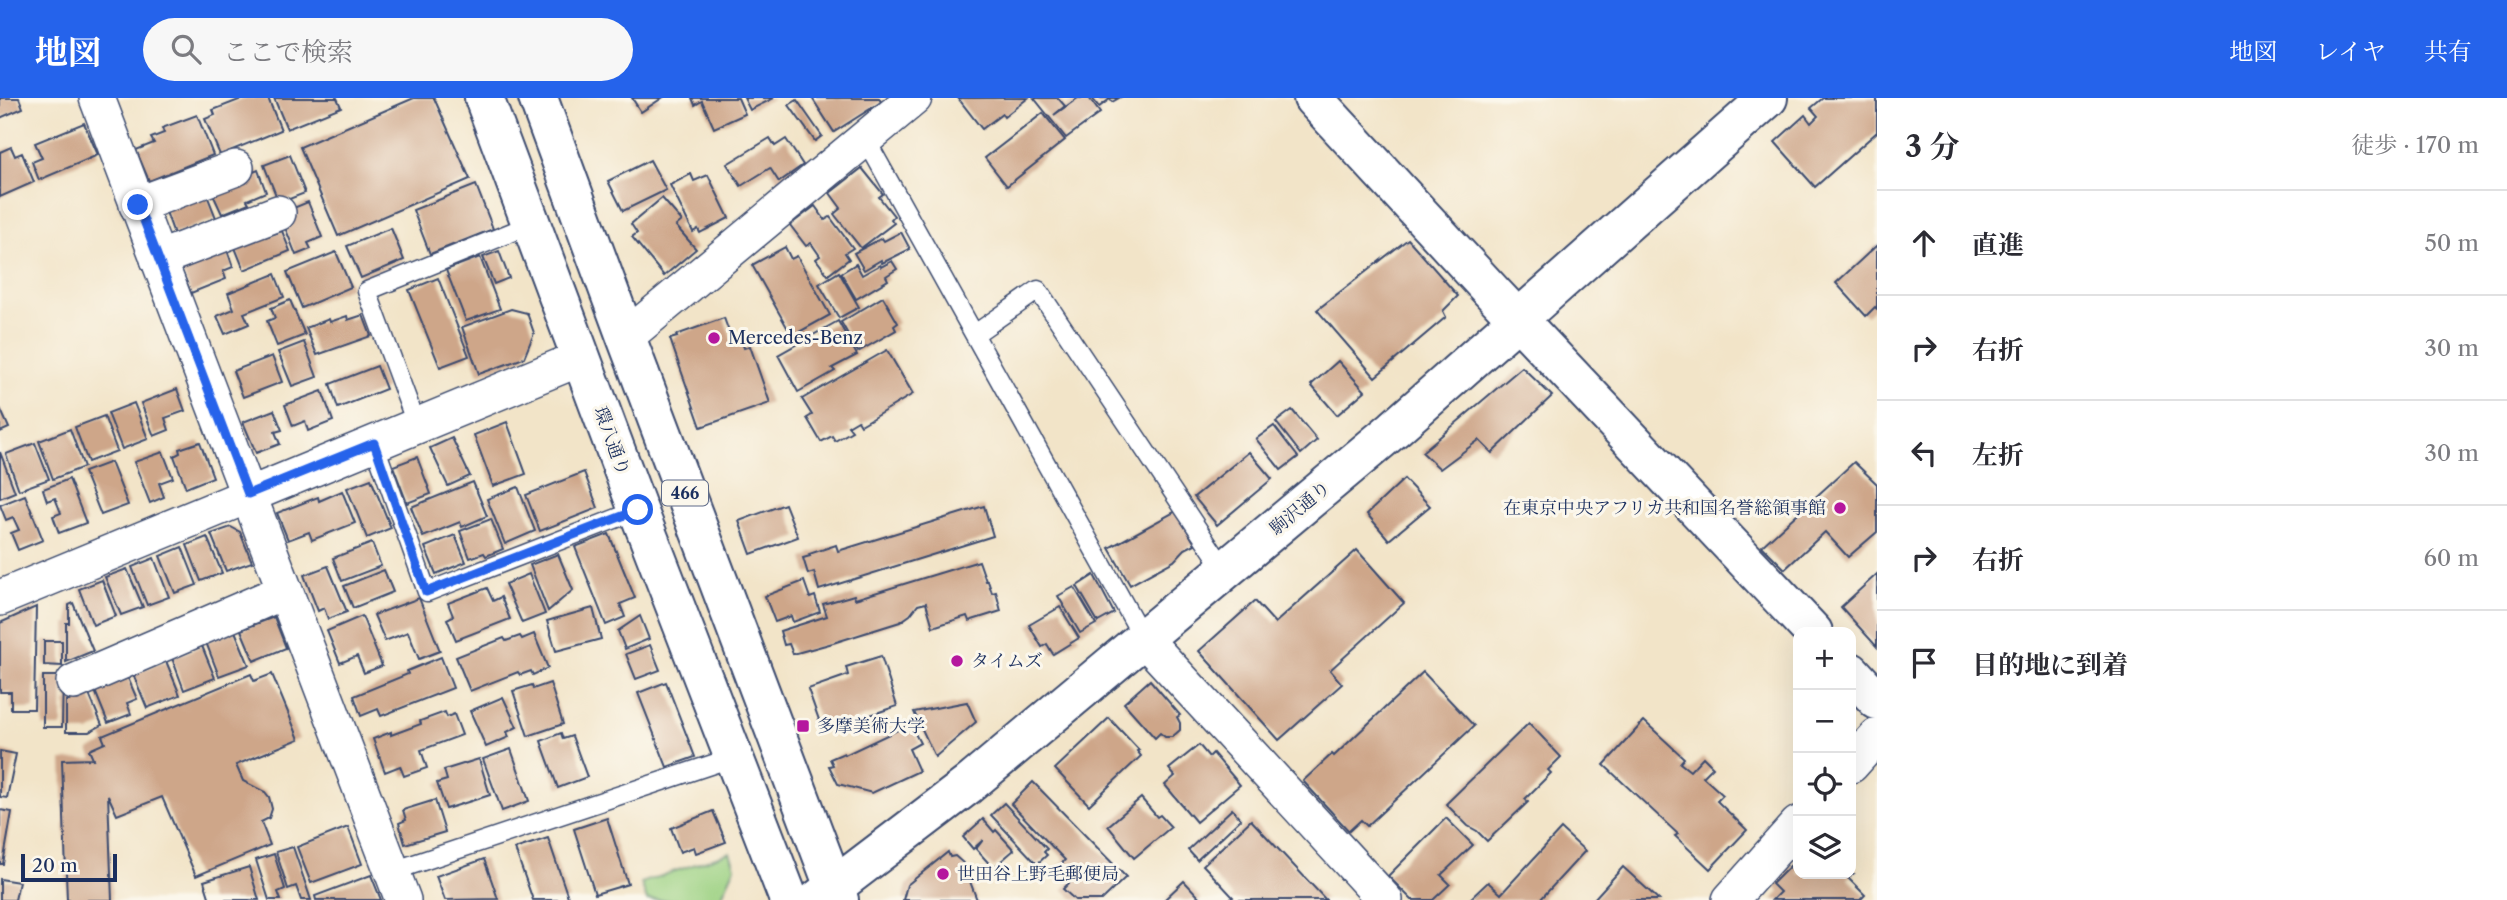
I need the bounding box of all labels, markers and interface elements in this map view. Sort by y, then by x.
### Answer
search box [143,18,633,81]
icon: search [167,30,205,68]
text: 地図 [35,32,101,73]
text: ここで検索 [223,36,353,68]
text: 地図 [2229,37,2277,66]
text: レイヤ [2315,37,2386,66]
text: 共有 [2424,37,2472,66]
text: 3 分 [1905,128,1959,165]
text: 徒歩 · 170 m [2351,131,2479,159]
route end [122,189,153,220]
icon: ahead [1905,224,1943,262]
text: 直進 [1972,229,2024,261]
text: 50 m [2424,229,2479,257]
place label: Mercedes-Benz [728,327,863,349]
icon: right [1905,329,1943,367]
marker: Mercedes-Benz [706,330,722,346]
text: 右折 [1972,334,2024,366]
text: 30 m [2424,334,2479,362]
street label: 環八通り [589,403,635,479]
icon: left [1905,434,1943,472]
text: 左折 [1972,439,2024,471]
text: 30 m [2424,439,2479,467]
street label: 駒沢通り [1265,476,1335,540]
road number: 466 [662,480,708,506]
route start [622,494,653,525]
place label: 在東京中央アフリカ共和国名誉総領事館 [1503,497,1826,519]
marker: 在東京中央アフリカ共和国名誉総領事館 [1832,500,1848,516]
icon: right [1905,539,1943,577]
text: 右折 [1972,544,2024,576]
text: 60 m [2423,544,2479,572]
map controls [1793,627,1856,879]
button: + [1793,627,1856,690]
icon: arrive [1905,644,1943,682]
text: 目的地に到着 [1972,649,2128,681]
place label: タイムズ [971,650,1043,672]
marker: タイムズ [949,653,965,669]
button: − [1793,690,1856,753]
place label: 多摩美術大学 [817,715,925,737]
marker: 多摩美術大学 [795,718,811,734]
button: locate [1793,753,1856,816]
button: layers [1793,816,1856,879]
scale bar [21,851,117,883]
text: 20 m [32,854,78,877]
place label: 世田谷上野毛郵便局 [957,863,1119,885]
marker: 世田谷上野毛郵便局 [935,866,951,882]

